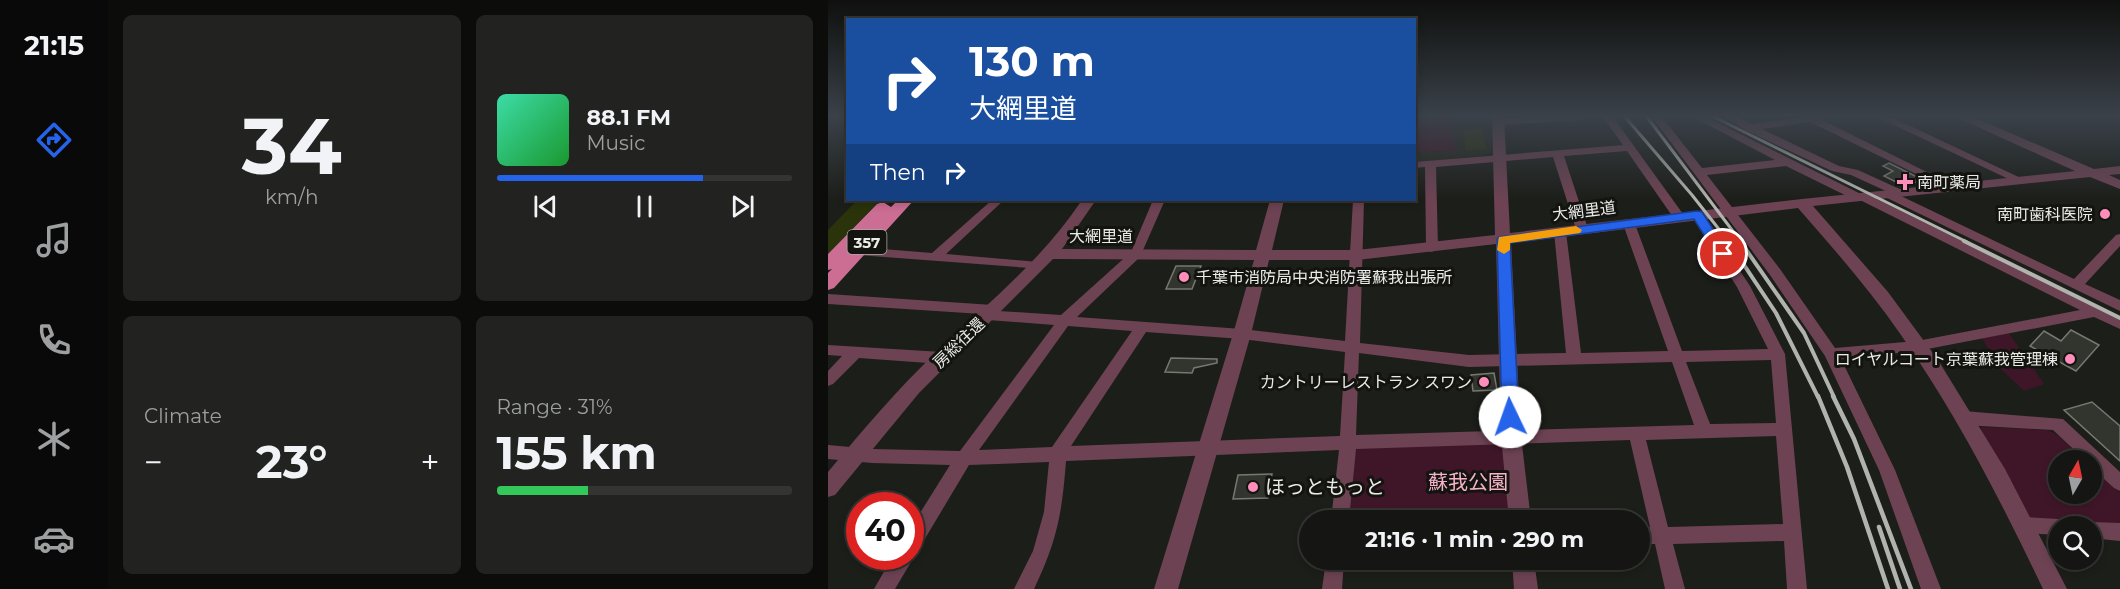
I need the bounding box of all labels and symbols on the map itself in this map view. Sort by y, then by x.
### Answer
place label: 南町薬局 [1917,173,1981,192]
marker: 南町薬局 [1898,175,1912,189]
street label: 大網里道 [1551,198,1617,224]
place label: 南町歯科医院 [1997,205,2093,224]
marker: 南町歯科医院 [2098,207,2112,221]
street label: 大網里道 [1069,227,1133,246]
pin [1697,228,1748,279]
road number: 357 [848,230,886,254]
place label: 千葉市消防局中央消防署蘇我出張所 [1196,268,1452,287]
marker: 千葉市消防局中央消防署蘇我出張所 [1177,270,1191,284]
street label: 房総往還 [929,314,989,372]
place label: ロイヤルコート京葉蘇我管理棟 [1835,350,2058,369]
marker: ロイヤルコート京葉蘇我管理棟 [2063,352,2077,366]
place label: カントリーレストラン スワン [1260,373,1472,392]
marker: カントリーレストラン スワン [1477,375,1491,389]
position arrow [1478,385,1542,449]
north arrow [2048,450,2102,504]
park label: 蘇我公園 [1428,470,1508,494]
place label: ほっともっと [1265,475,1385,499]
marker: ほっともっと [1246,480,1260,494]
speed limit sign: 40 [846,492,924,570]

